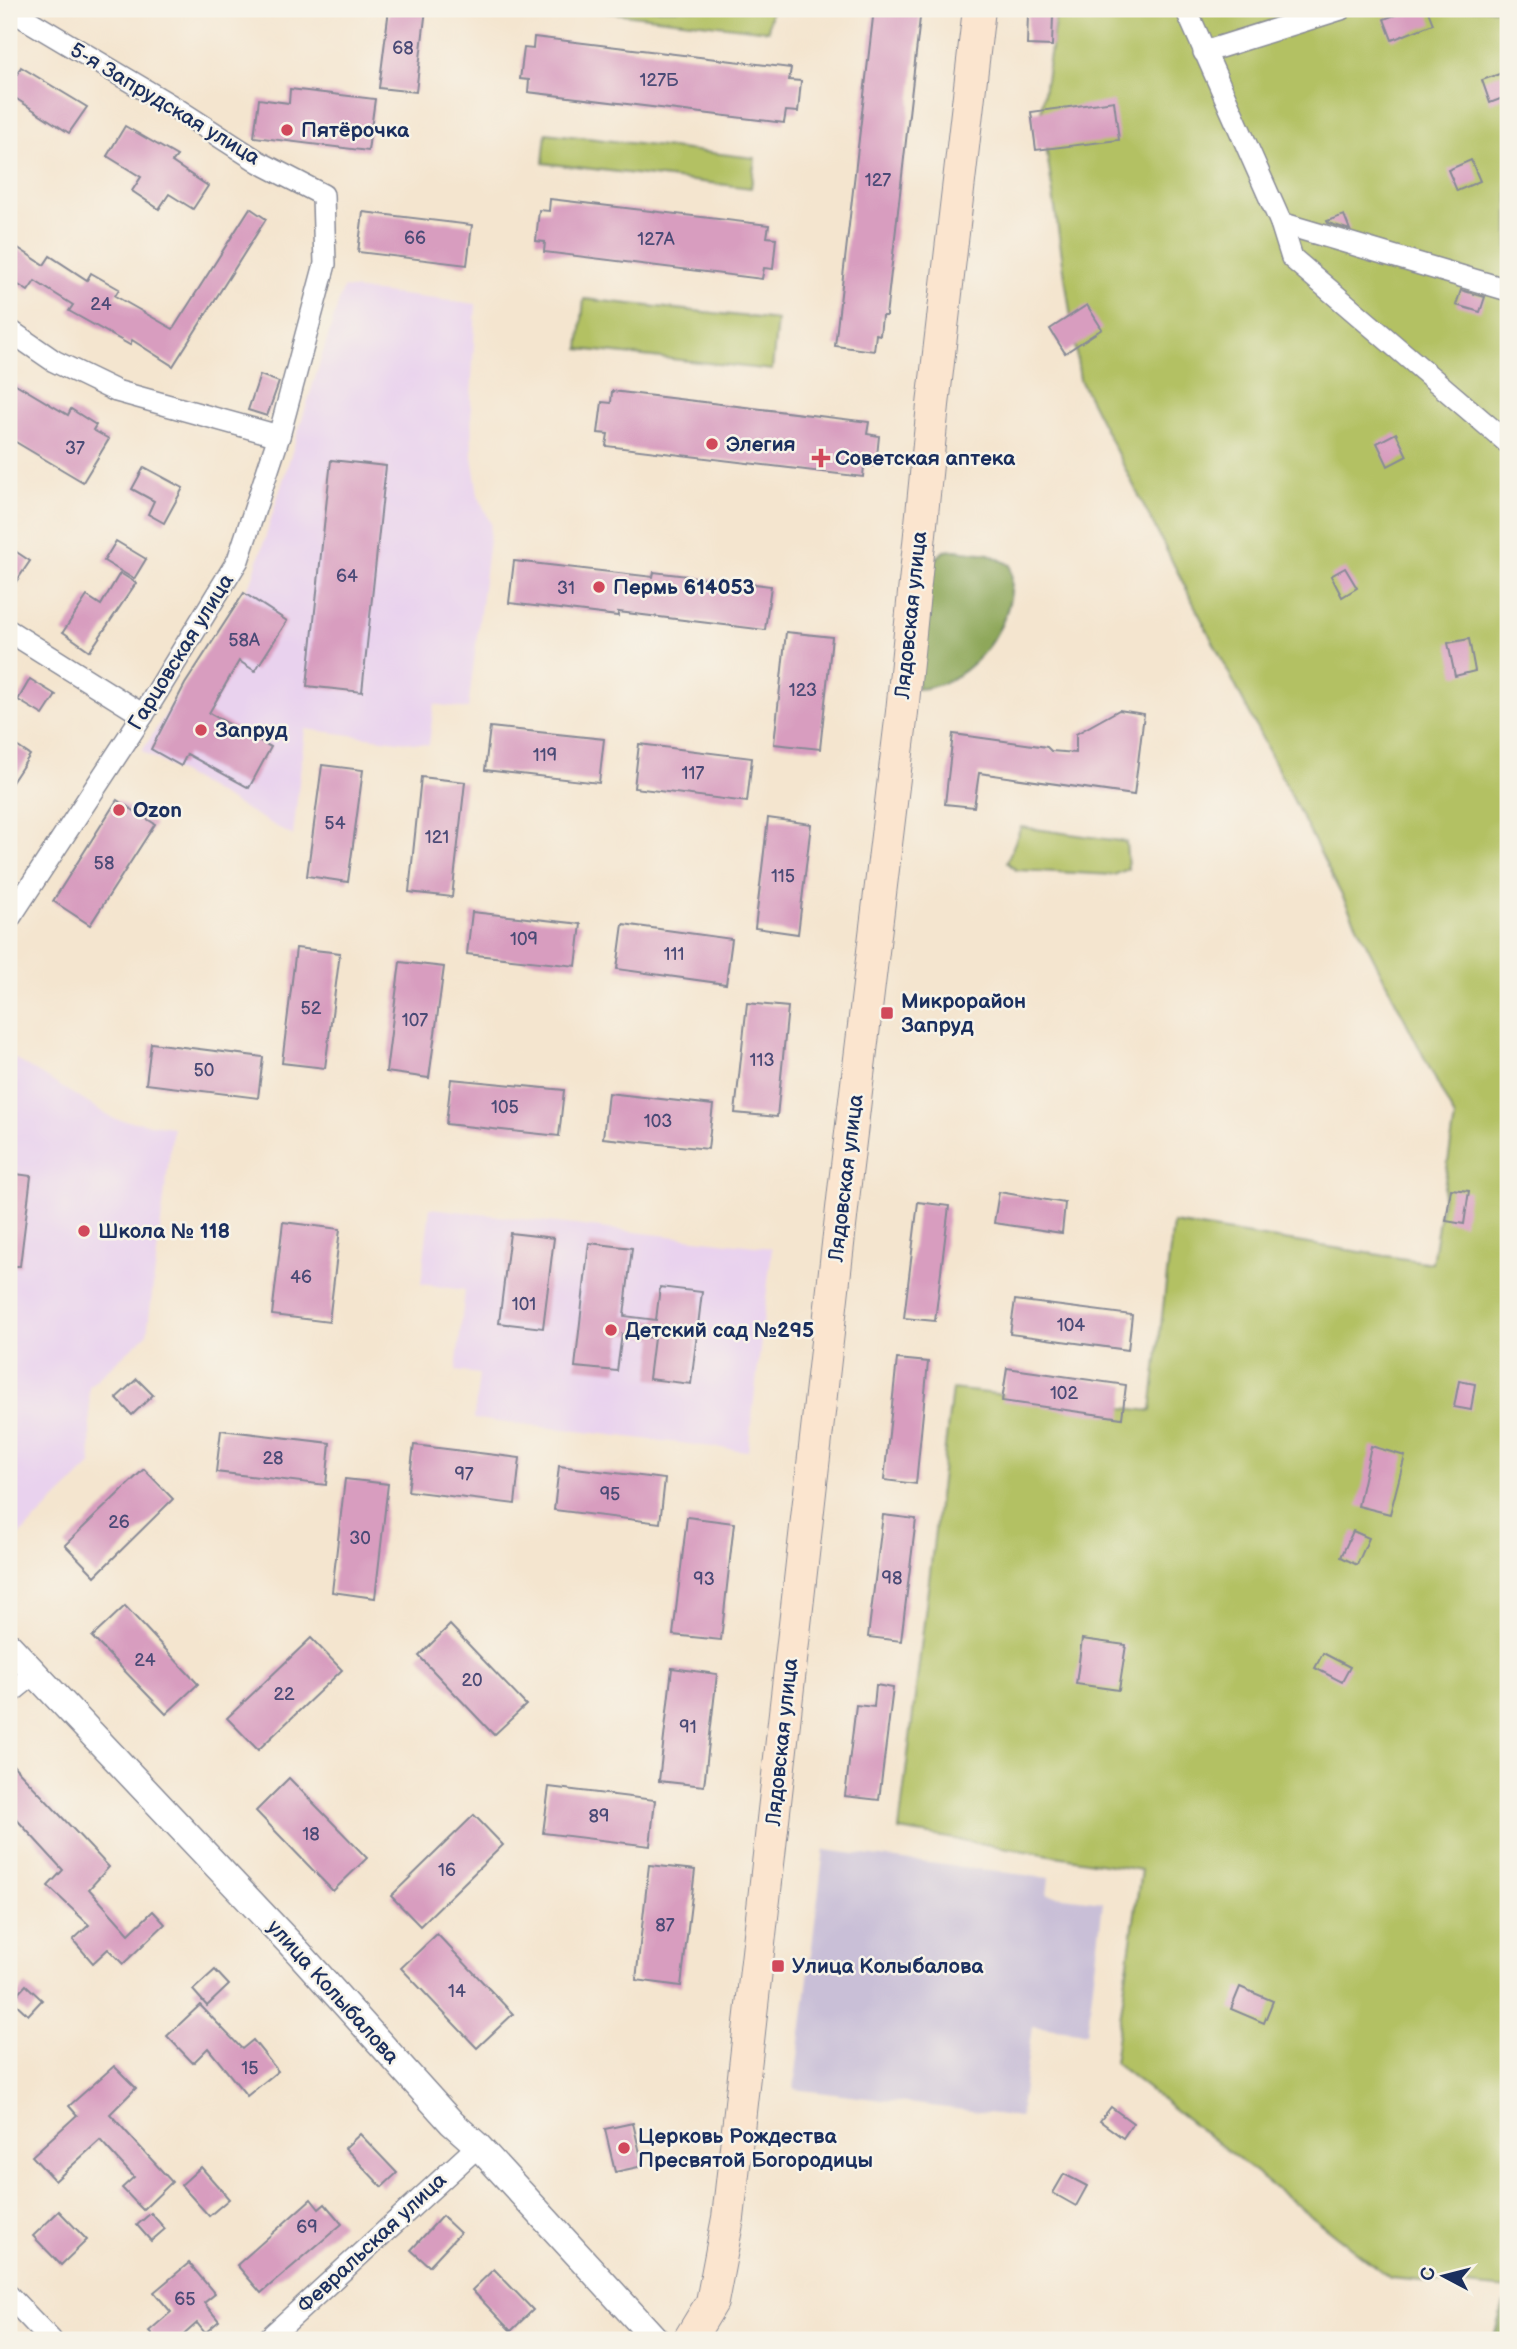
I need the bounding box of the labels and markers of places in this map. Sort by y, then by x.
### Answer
place label: Пятёрочка [301,118,410,143]
marker: Пятёрочка [279,122,295,138]
place label: Элегия [726,432,796,457]
marker: Элегия [704,436,720,452]
place label: Советская аптека [835,446,1016,471]
marker: Советская аптека [813,450,829,466]
place label: Пермь 614053 [613,575,755,600]
marker: Пермь 614053 [591,579,607,595]
place label: Запруд [215,718,288,743]
marker: Запруд [193,722,209,738]
place label: Ozon [133,798,182,823]
marker: Ozon [111,802,127,818]
place label: Микрорайон Запруд [901,989,1026,1038]
marker: Микрорайон Запруд [879,1005,895,1021]
place label: Школа № 118 [98,1219,230,1244]
marker: Школа № 118 [76,1223,92,1239]
place label: Детский сад №295 [625,1318,814,1343]
marker: Детский сад №295 [603,1322,619,1338]
place label: Улица Колыбалова [792,1954,984,1979]
marker: Улица Колыбалова [770,1958,786,1974]
place label: Церковь Рождества Пресвятой Богородицы [638,2124,873,2173]
marker: Церковь Рождества Пресвятой Богородицы [616,2140,632,2156]

